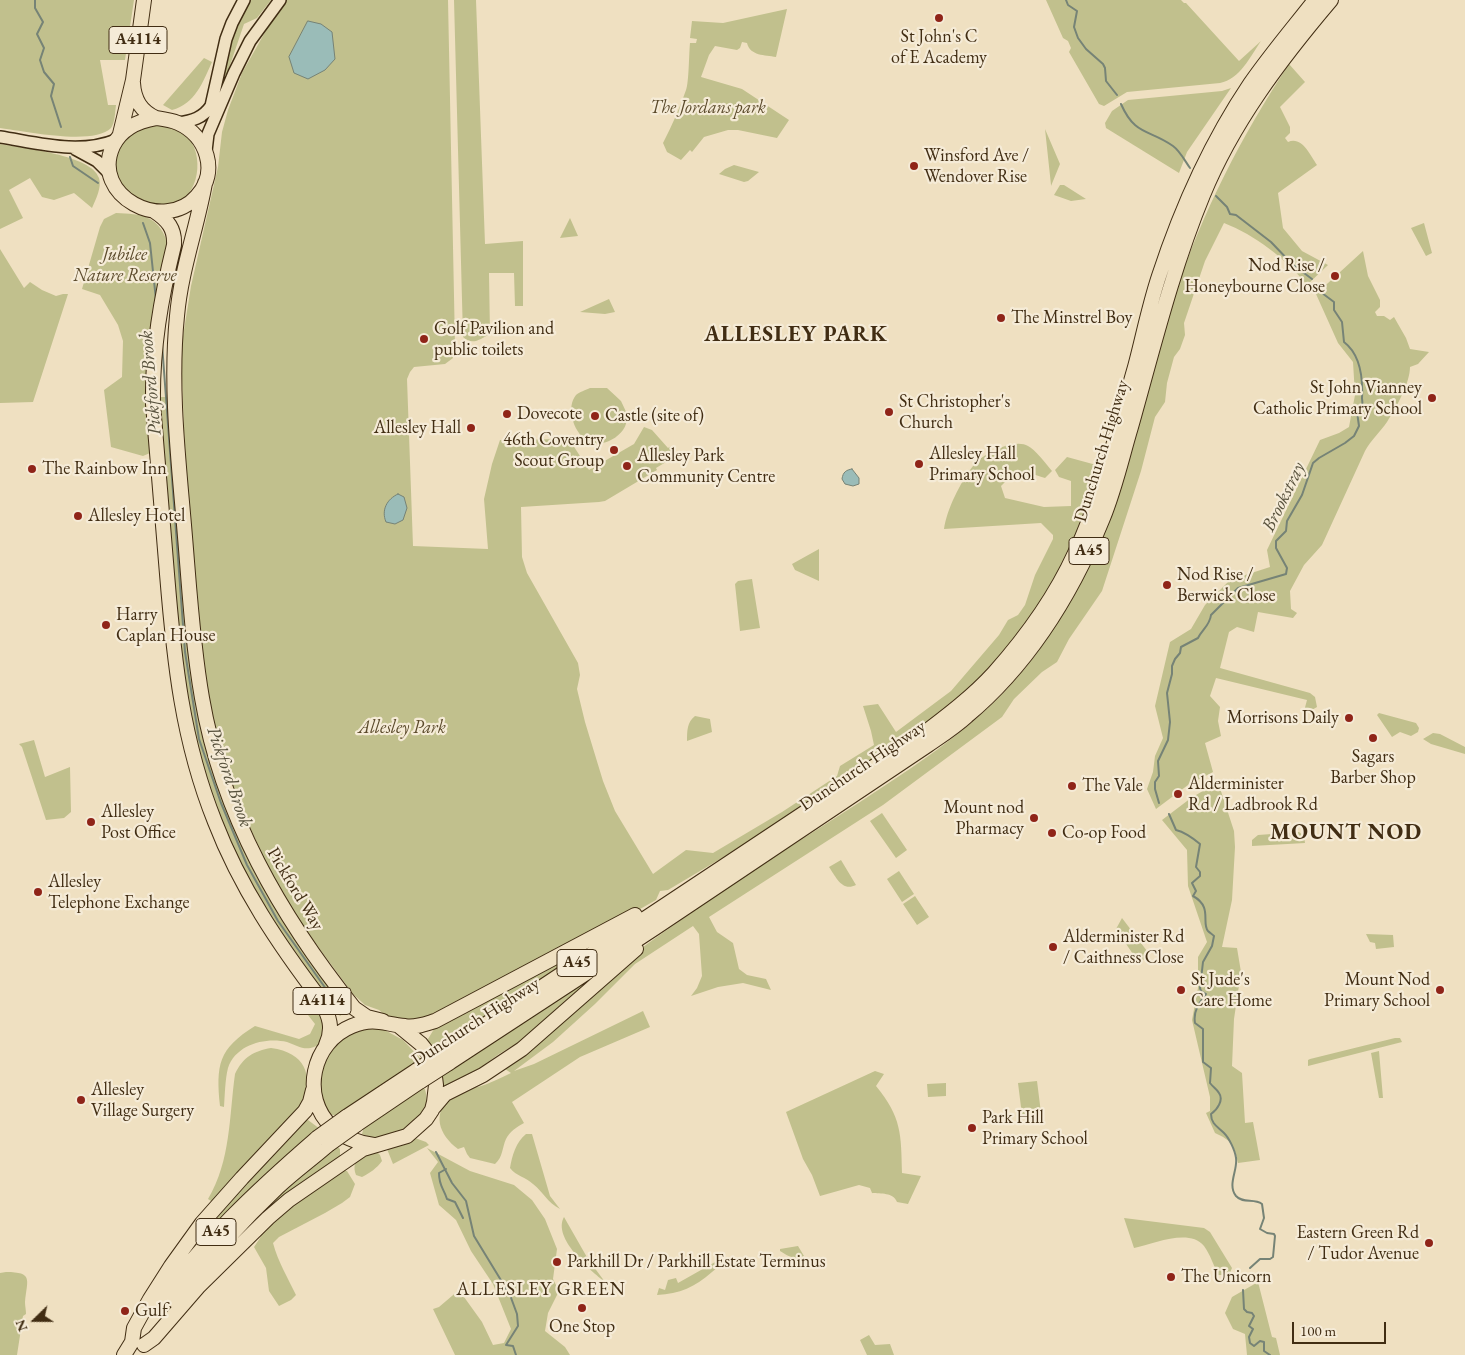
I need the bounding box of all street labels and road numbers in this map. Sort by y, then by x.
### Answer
road number: A4114 [109,26,167,54]
street label: Dunchurch Highway [1070,377,1134,525]
road number: A45 [1069,538,1109,564]
street label: Dunchurch Highway [796,716,930,816]
street label: Pickford Way [262,844,328,934]
road number: A45 [557,950,597,976]
street label: Dunchurch Highway [408,973,544,1071]
road number: A4114 [293,988,351,1014]
road number: A45 [196,1218,236,1246]

